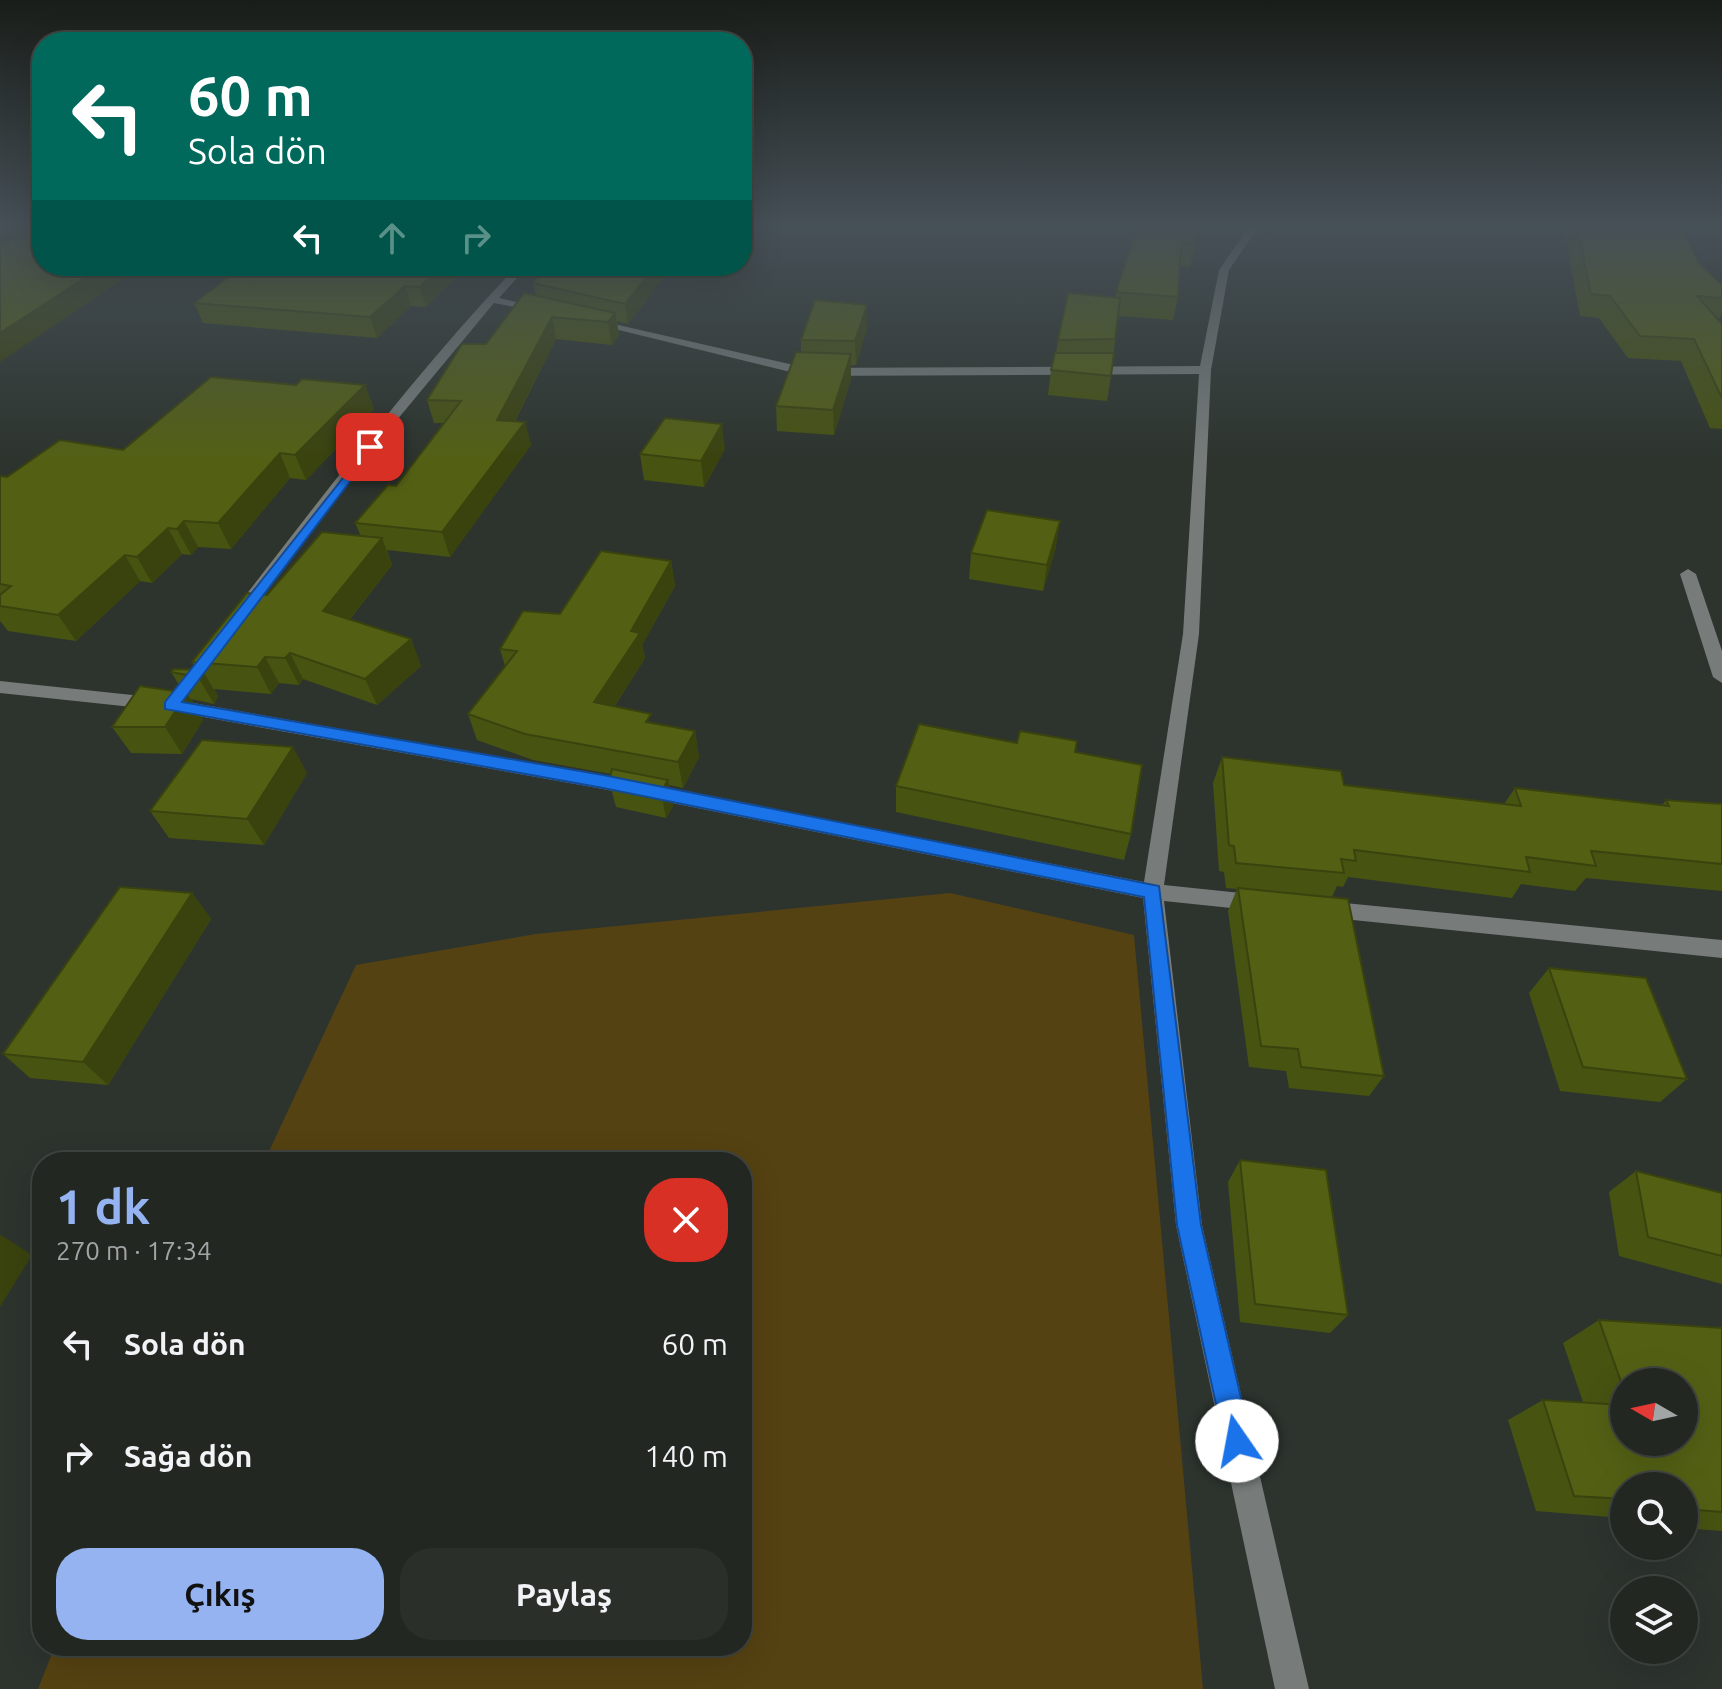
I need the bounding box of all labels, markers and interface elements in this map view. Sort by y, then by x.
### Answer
icon: left [56,64,160,168]
text: 60 m [188,64,313,127]
text: Sola dön [188,130,327,171]
icon: left [286,216,330,260]
icon: ahead [370,216,414,260]
icon: right [454,216,498,260]
pin [336,413,404,481]
icon: arrive [348,425,392,469]
button: close [644,1178,728,1262]
text: 1 dk [56,1179,150,1233]
text: 270 m · 17:34 [56,1236,212,1265]
icon: left [56,1322,100,1366]
text: Sola dön [124,1327,246,1361]
text: 60 m [661,1327,728,1361]
north arrow [1610,1368,1698,1456]
map controls [1610,1368,1698,1664]
position arrow [1195,1399,1279,1483]
icon: right [56,1434,100,1478]
text: Sağa dön [124,1439,252,1473]
text: 140 m [644,1439,728,1473]
button: search [1610,1472,1698,1560]
button: Çıkış [56,1548,384,1640]
button: Paylaş [400,1548,728,1640]
button: layers [1610,1576,1698,1664]

